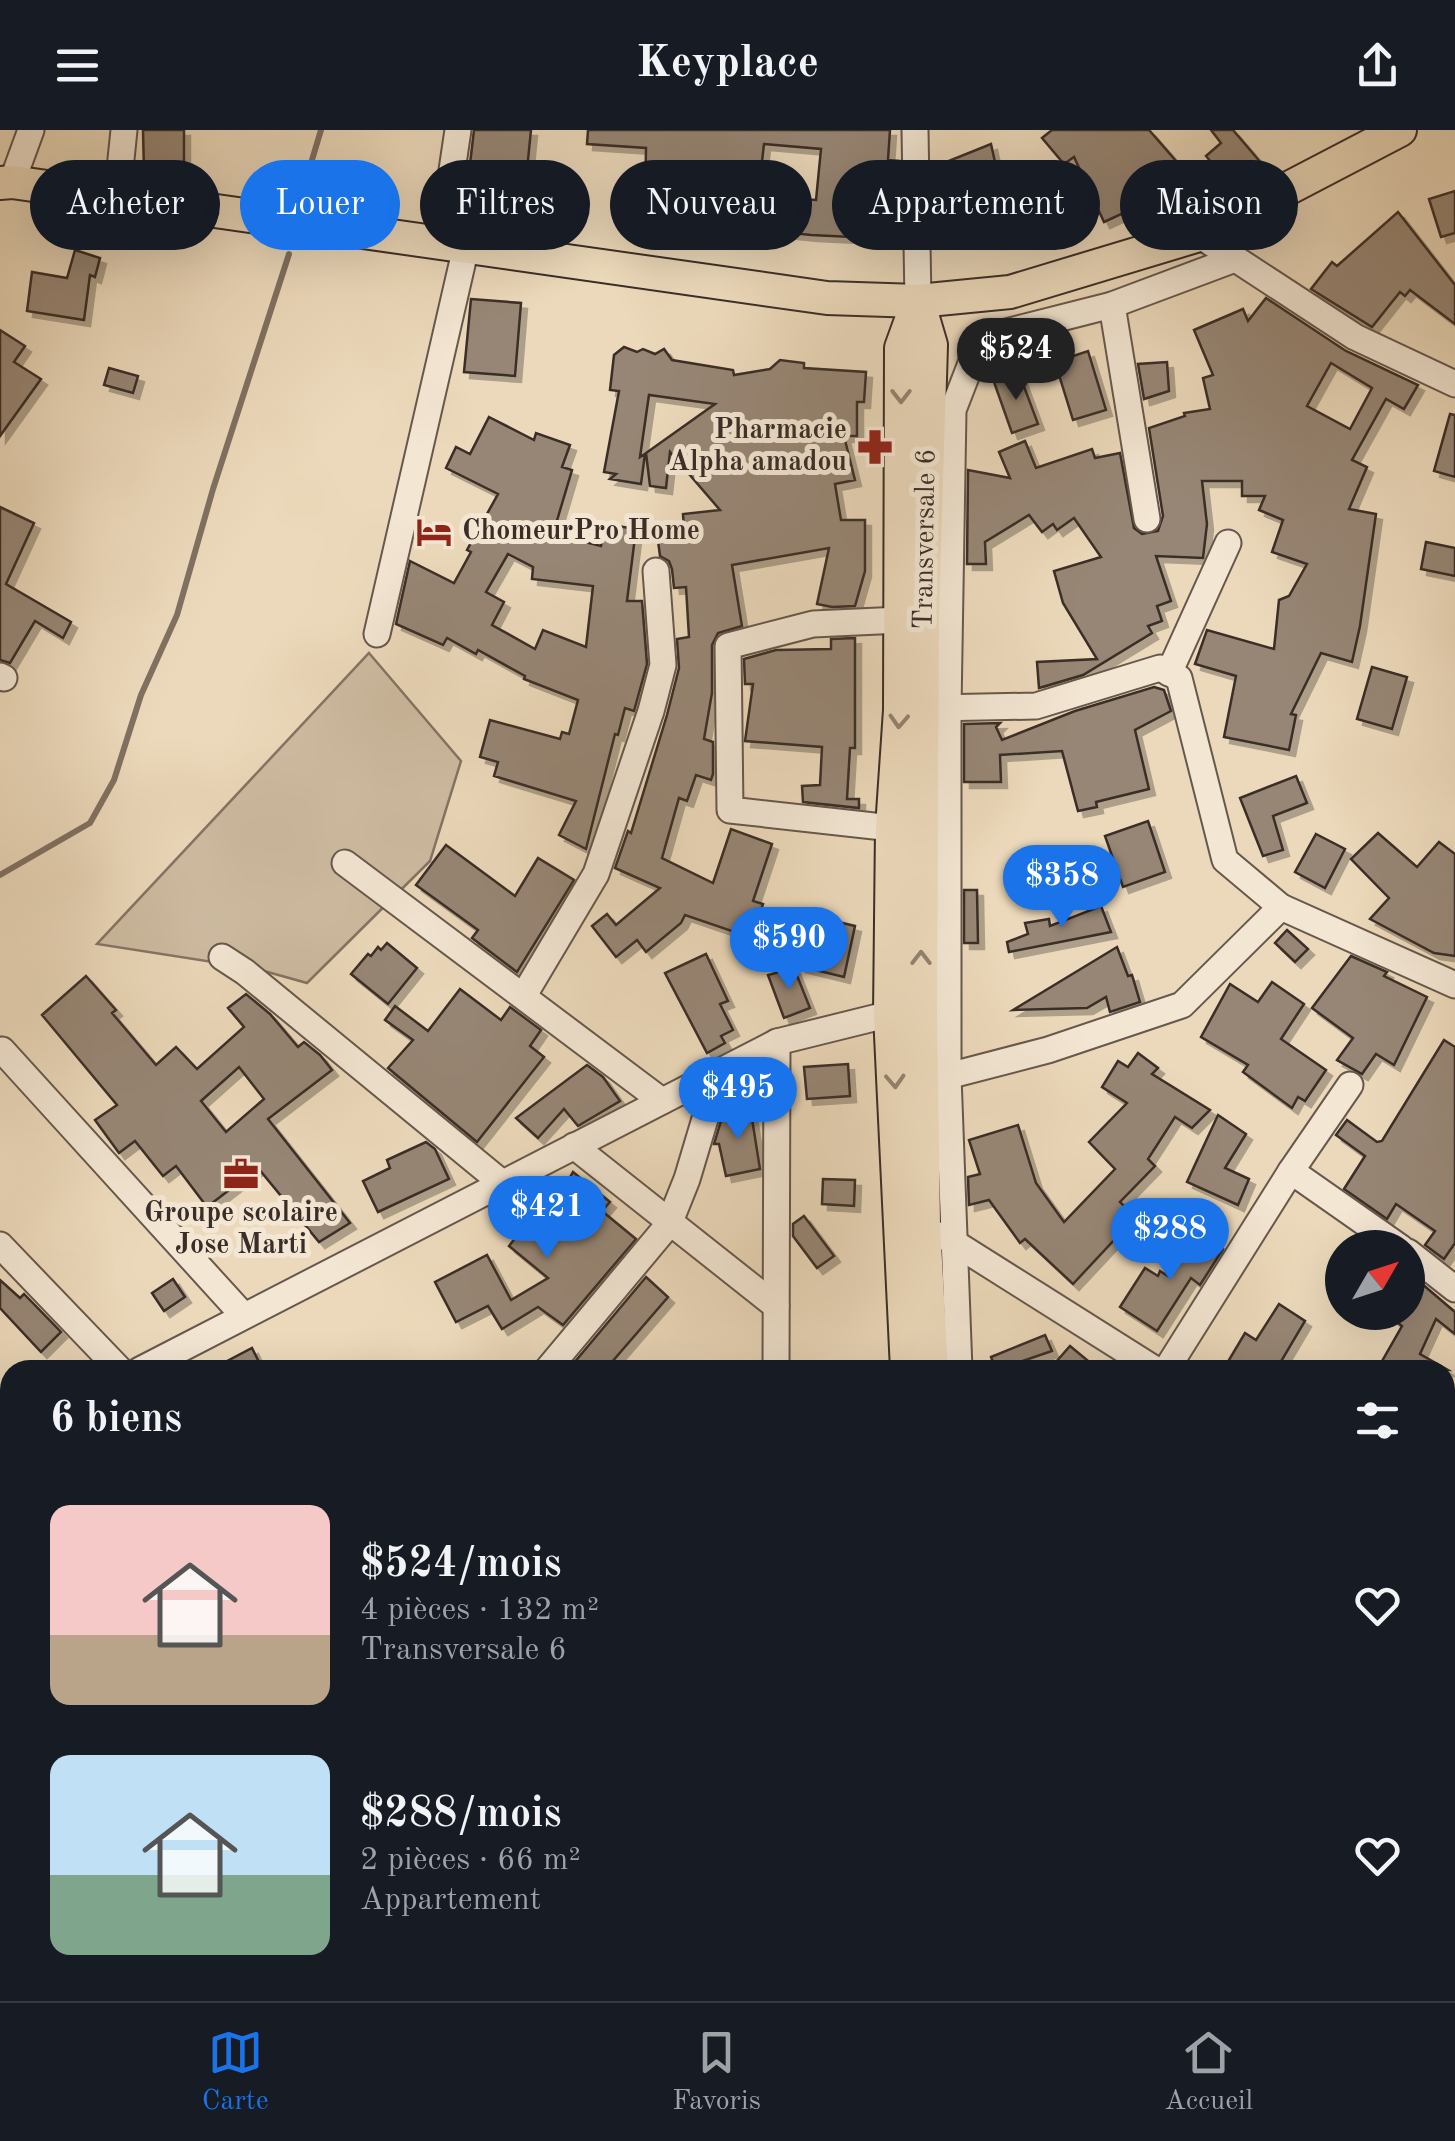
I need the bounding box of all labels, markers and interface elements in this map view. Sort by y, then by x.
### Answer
icon: menu [50,38,105,93]
icon: share [1350,38,1405,93]
text: Keyplace [636,42,819,87]
chip: Acheter [30,160,220,250]
chip: Louer [240,160,400,250]
chip: Filtres [420,160,590,250]
chip: Nouveau [610,160,812,250]
chip: Appartement [832,160,1100,250]
chip: Maison [1120,160,1298,250]
pin: $524 [957,318,1075,403]
text: $524 [979,334,1053,366]
one-way arrow [890,388,912,404]
place label: Pharmacie Alpha amadou [669,417,847,477]
pharmacy icon: Pharmacie Alpha amadou [856,428,894,466]
street label: Transversale 6 [910,448,942,630]
hotel icon: ChomeurPro Home [415,513,453,551]
place label: ChomeurPro Home [462,518,700,546]
one-way arrow [889,713,910,729]
pin: $358 [1003,845,1121,930]
text: $358 [1025,861,1099,893]
pin: $590 [730,907,848,992]
text: $590 [752,923,826,955]
one-way arrow [910,949,932,964]
pin: $495 [679,1057,797,1142]
text: $495 [701,1073,775,1105]
one-way arrow [884,1073,905,1089]
office icon: Groupe scolaire Jose Marti [222,1155,260,1193]
pin: $421 [488,1176,606,1261]
text: $421 [510,1192,584,1224]
pin: $288 [1111,1198,1229,1283]
place label: Groupe scolaire Jose Marti [144,1200,338,1260]
text: $288 [1133,1214,1207,1246]
north arrow [1325,1230,1425,1330]
map controls [1325,1230,1425,1330]
icon: filters [1350,1393,1405,1448]
text: 6 biens [50,1399,182,1441]
text: $524/mois [360,1544,562,1586]
icon: home [130,1545,250,1665]
icon: heart [1350,1578,1405,1633]
text: 4 pièces · 132 m² [360,1595,599,1627]
text: Transversale 6 [360,1635,567,1667]
text: $288/mois [360,1794,562,1836]
icon: home [130,1795,250,1915]
icon: heart [1350,1828,1405,1883]
text: 2 pièces · 66 m² [360,1845,581,1877]
text: Appartement [360,1885,541,1917]
tab: Carte [202,2025,269,2120]
tab: Favoris [672,2025,761,2120]
tab: Accueil [1164,2025,1253,2120]

